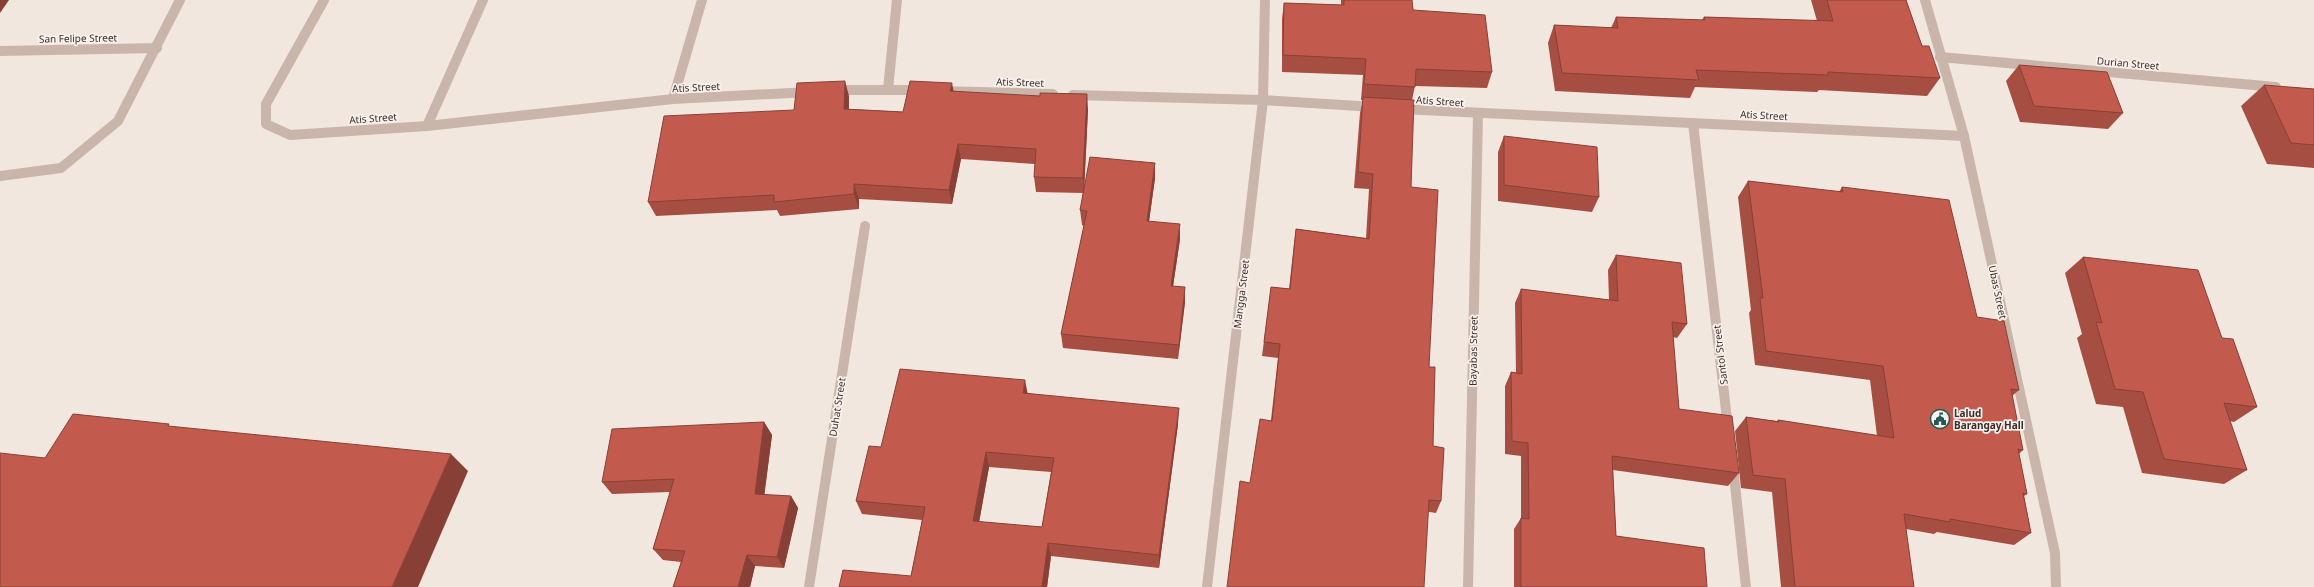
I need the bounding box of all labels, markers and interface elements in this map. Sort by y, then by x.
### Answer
street label: San Felipe Street [39,30,118,46]
street label: Durian Street [2096,53,2160,73]
street label: Atis Street [996,74,1045,90]
street label: Atis Street [672,79,721,95]
street label: Atis Street [1416,92,1465,110]
street label: Atis Street [1740,107,1789,123]
street label: Atis Street [349,109,398,127]
street label: Mangga Street [1230,258,1252,329]
street label: Ubas Street [1985,264,2011,320]
street label: Bayabas Street [1465,316,1481,386]
street label: Santol Street [1709,324,1731,386]
street label: Duhat Street [825,376,849,437]
place label: Lalud Barangay Hall [1954,406,2024,432]
public building icon: Lalud Barangay Hall [1929,408,1951,430]

